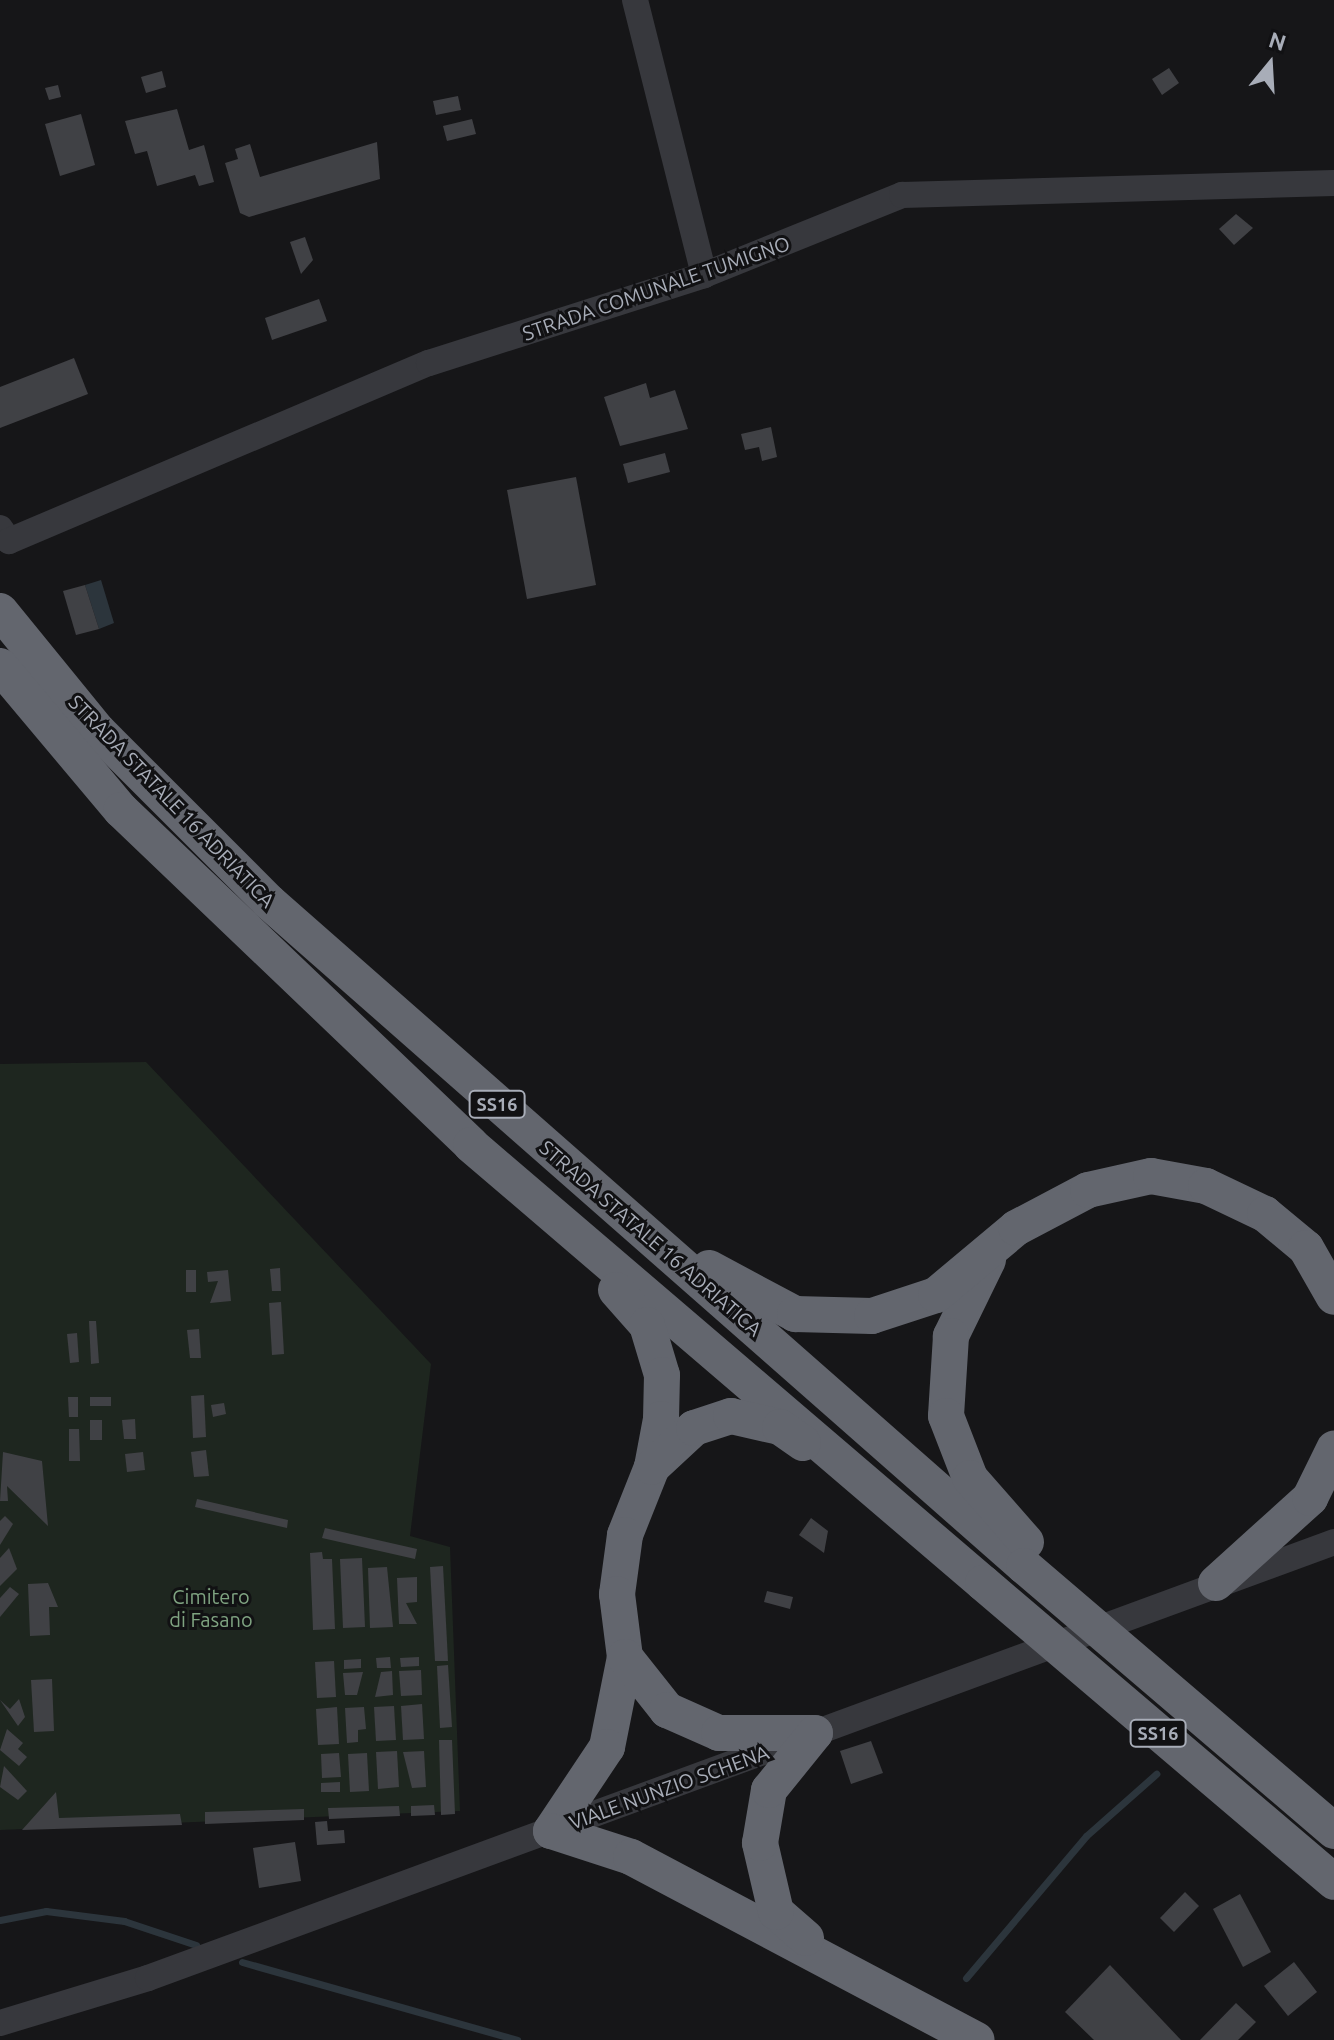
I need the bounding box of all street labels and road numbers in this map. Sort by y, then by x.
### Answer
street label: STRADA COMUNALE TUMIGNO [519,231,793,345]
street label: STRADA STATALE 16 ADRIATICA [64,690,280,912]
road number: SS16 [467,1090,527,1118]
street label: STRADA STATALE 16 ADRIATICA [535,1135,767,1341]
road number: SS16 [1128,1719,1188,1747]
street label: VIALE NUNZIO SCHENA [566,1740,772,1834]

